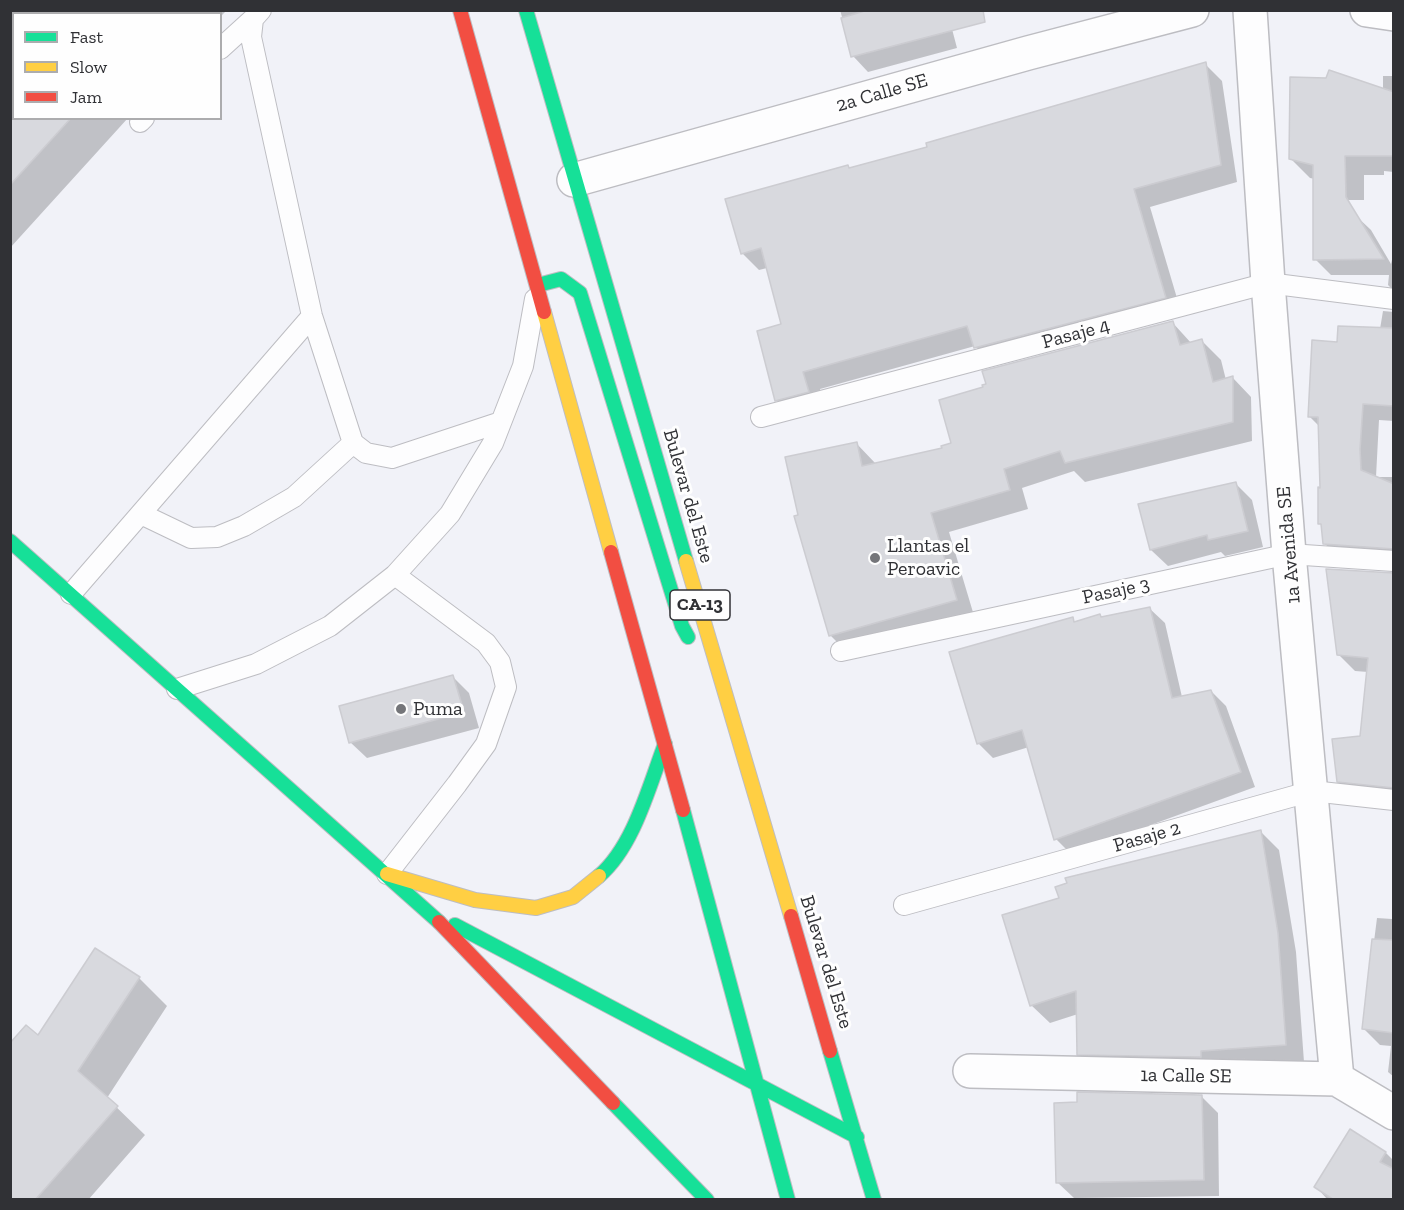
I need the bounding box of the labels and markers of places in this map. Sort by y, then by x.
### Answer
place label: Llantas el Peroavic [887,534,969,581]
marker: Llantas el Peroavic [868,551,882,565]
place label: Puma [413,697,463,721]
marker: Puma [394,702,408,716]

